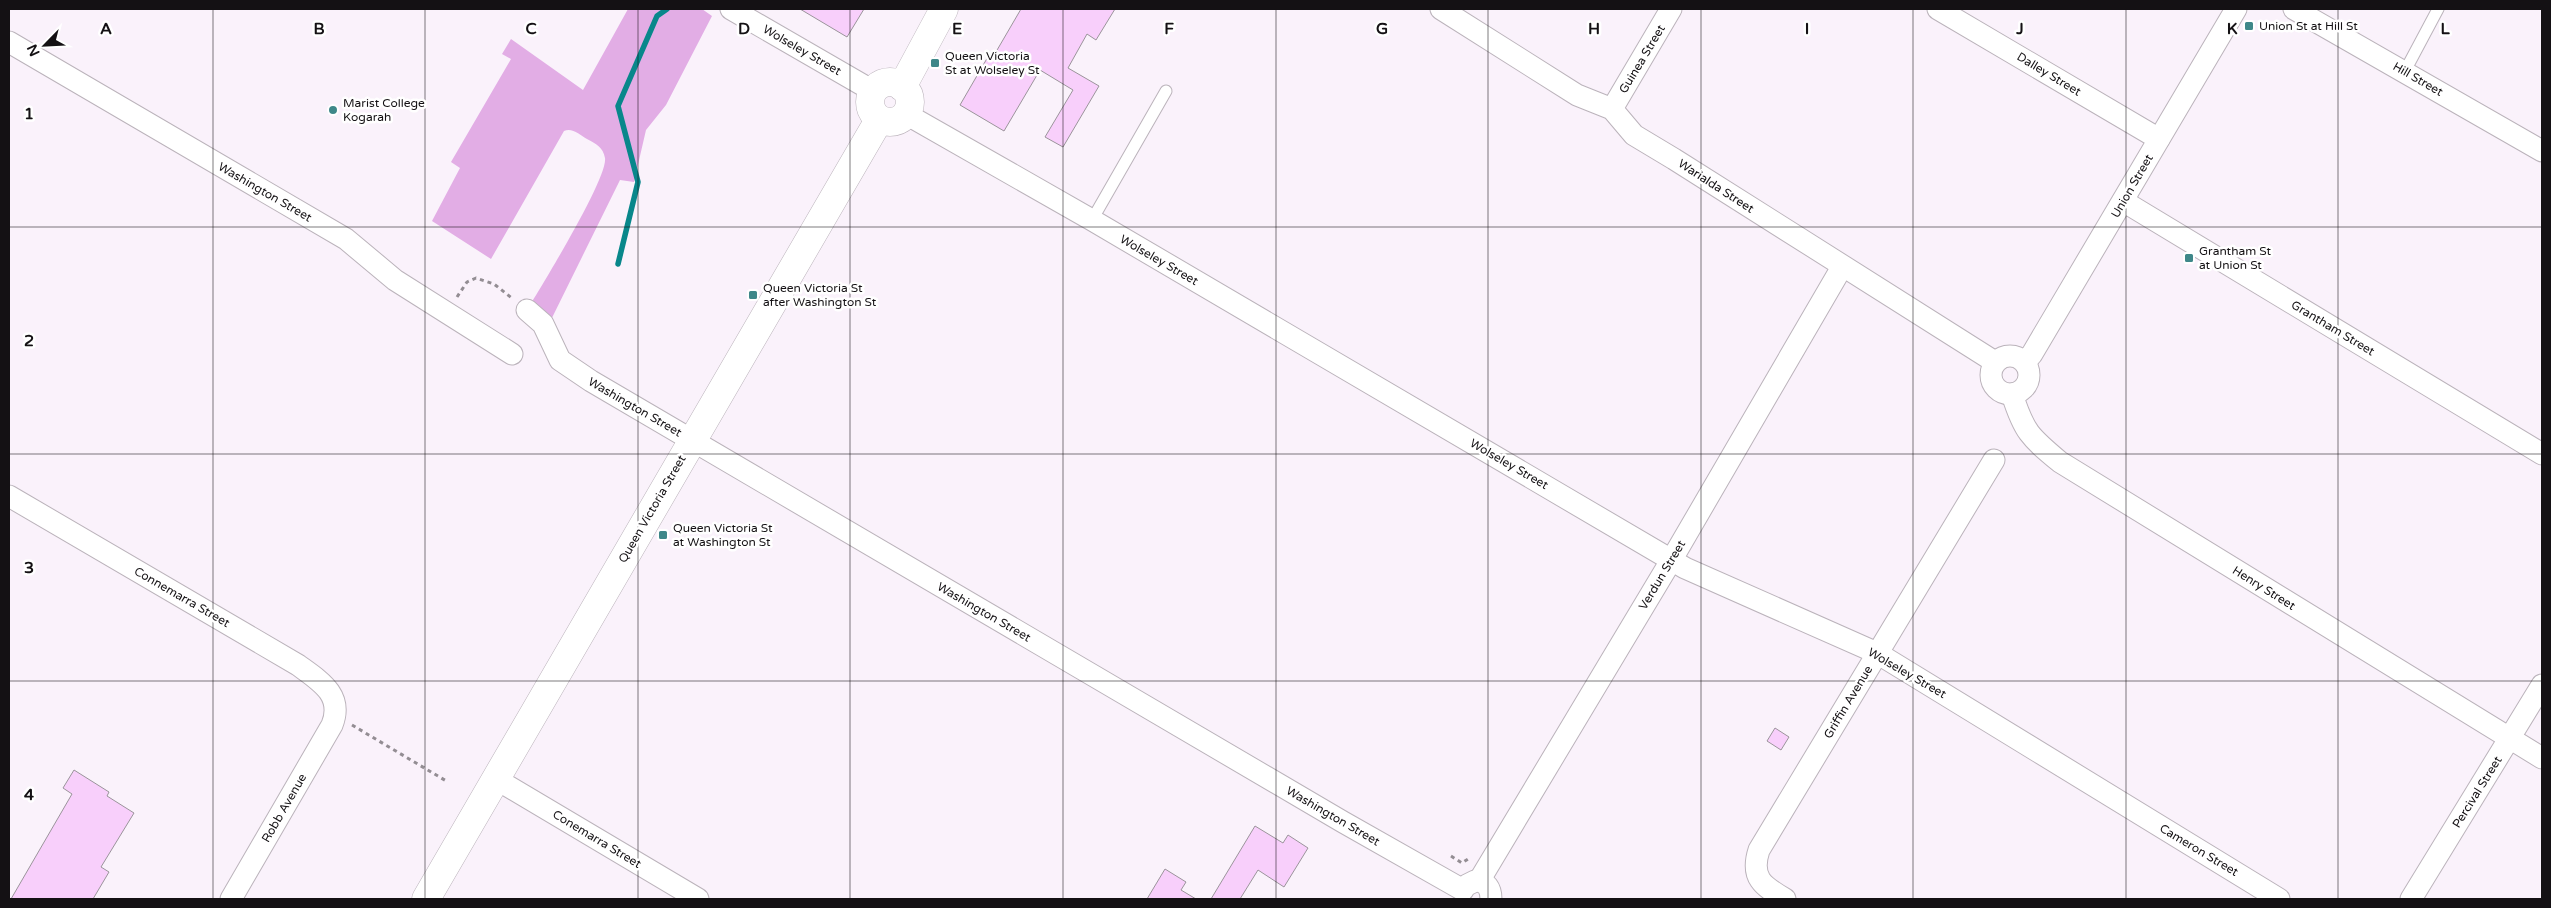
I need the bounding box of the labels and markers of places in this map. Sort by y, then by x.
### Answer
place label: Union St at Hill St [2259,19,2358,33]
marker: Union St at Hill St [2243,20,2255,32]
place label: Queen Victoria St at Wolseley St [945,49,1040,77]
marker: Queen Victoria St at Wolseley St [929,57,941,69]
place label: Marist College Kogarah [343,96,425,124]
marker: Marist College Kogarah [327,104,339,116]
place label: Grantham St at Union St [2199,244,2271,272]
marker: Grantham St at Union St [2183,252,2195,264]
place label: Queen Victoria St after Washington St [763,281,877,309]
marker: Queen Victoria St after Washington St [747,289,759,301]
place label: Queen Victoria St at Washington St [673,521,773,549]
marker: Queen Victoria St at Washington St [657,529,669,541]

